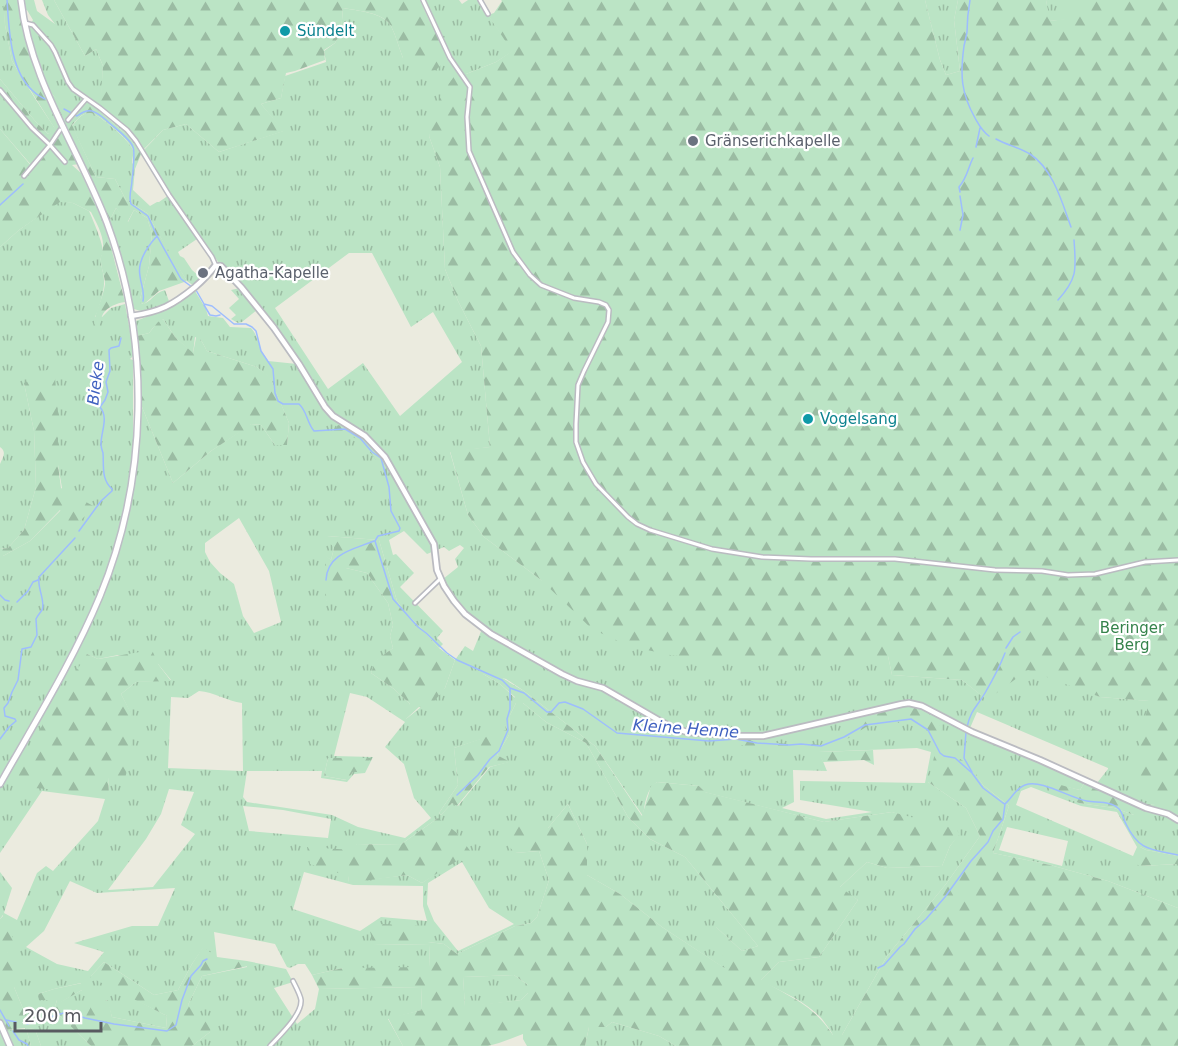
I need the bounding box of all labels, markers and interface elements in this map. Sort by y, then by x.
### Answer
place label: Sündelt [297,22,354,40]
marker: Sündelt [278,24,292,38]
place label: Gränserichkapelle [705,132,841,150]
marker: Gränserichkapelle [686,134,700,148]
place label: Agatha-Kapelle [215,264,329,282]
marker: Agatha-Kapelle [196,266,210,280]
water label: Bieke [83,360,108,406]
place label: Vogelsang [820,410,897,428]
marker: Vogelsang [801,412,815,426]
park label: Beringer Berg [1100,619,1165,654]
water label: Kleine Henne [632,715,740,742]
scale bar [15,995,100,1033]
text: 200 m [24,1005,82,1026]

